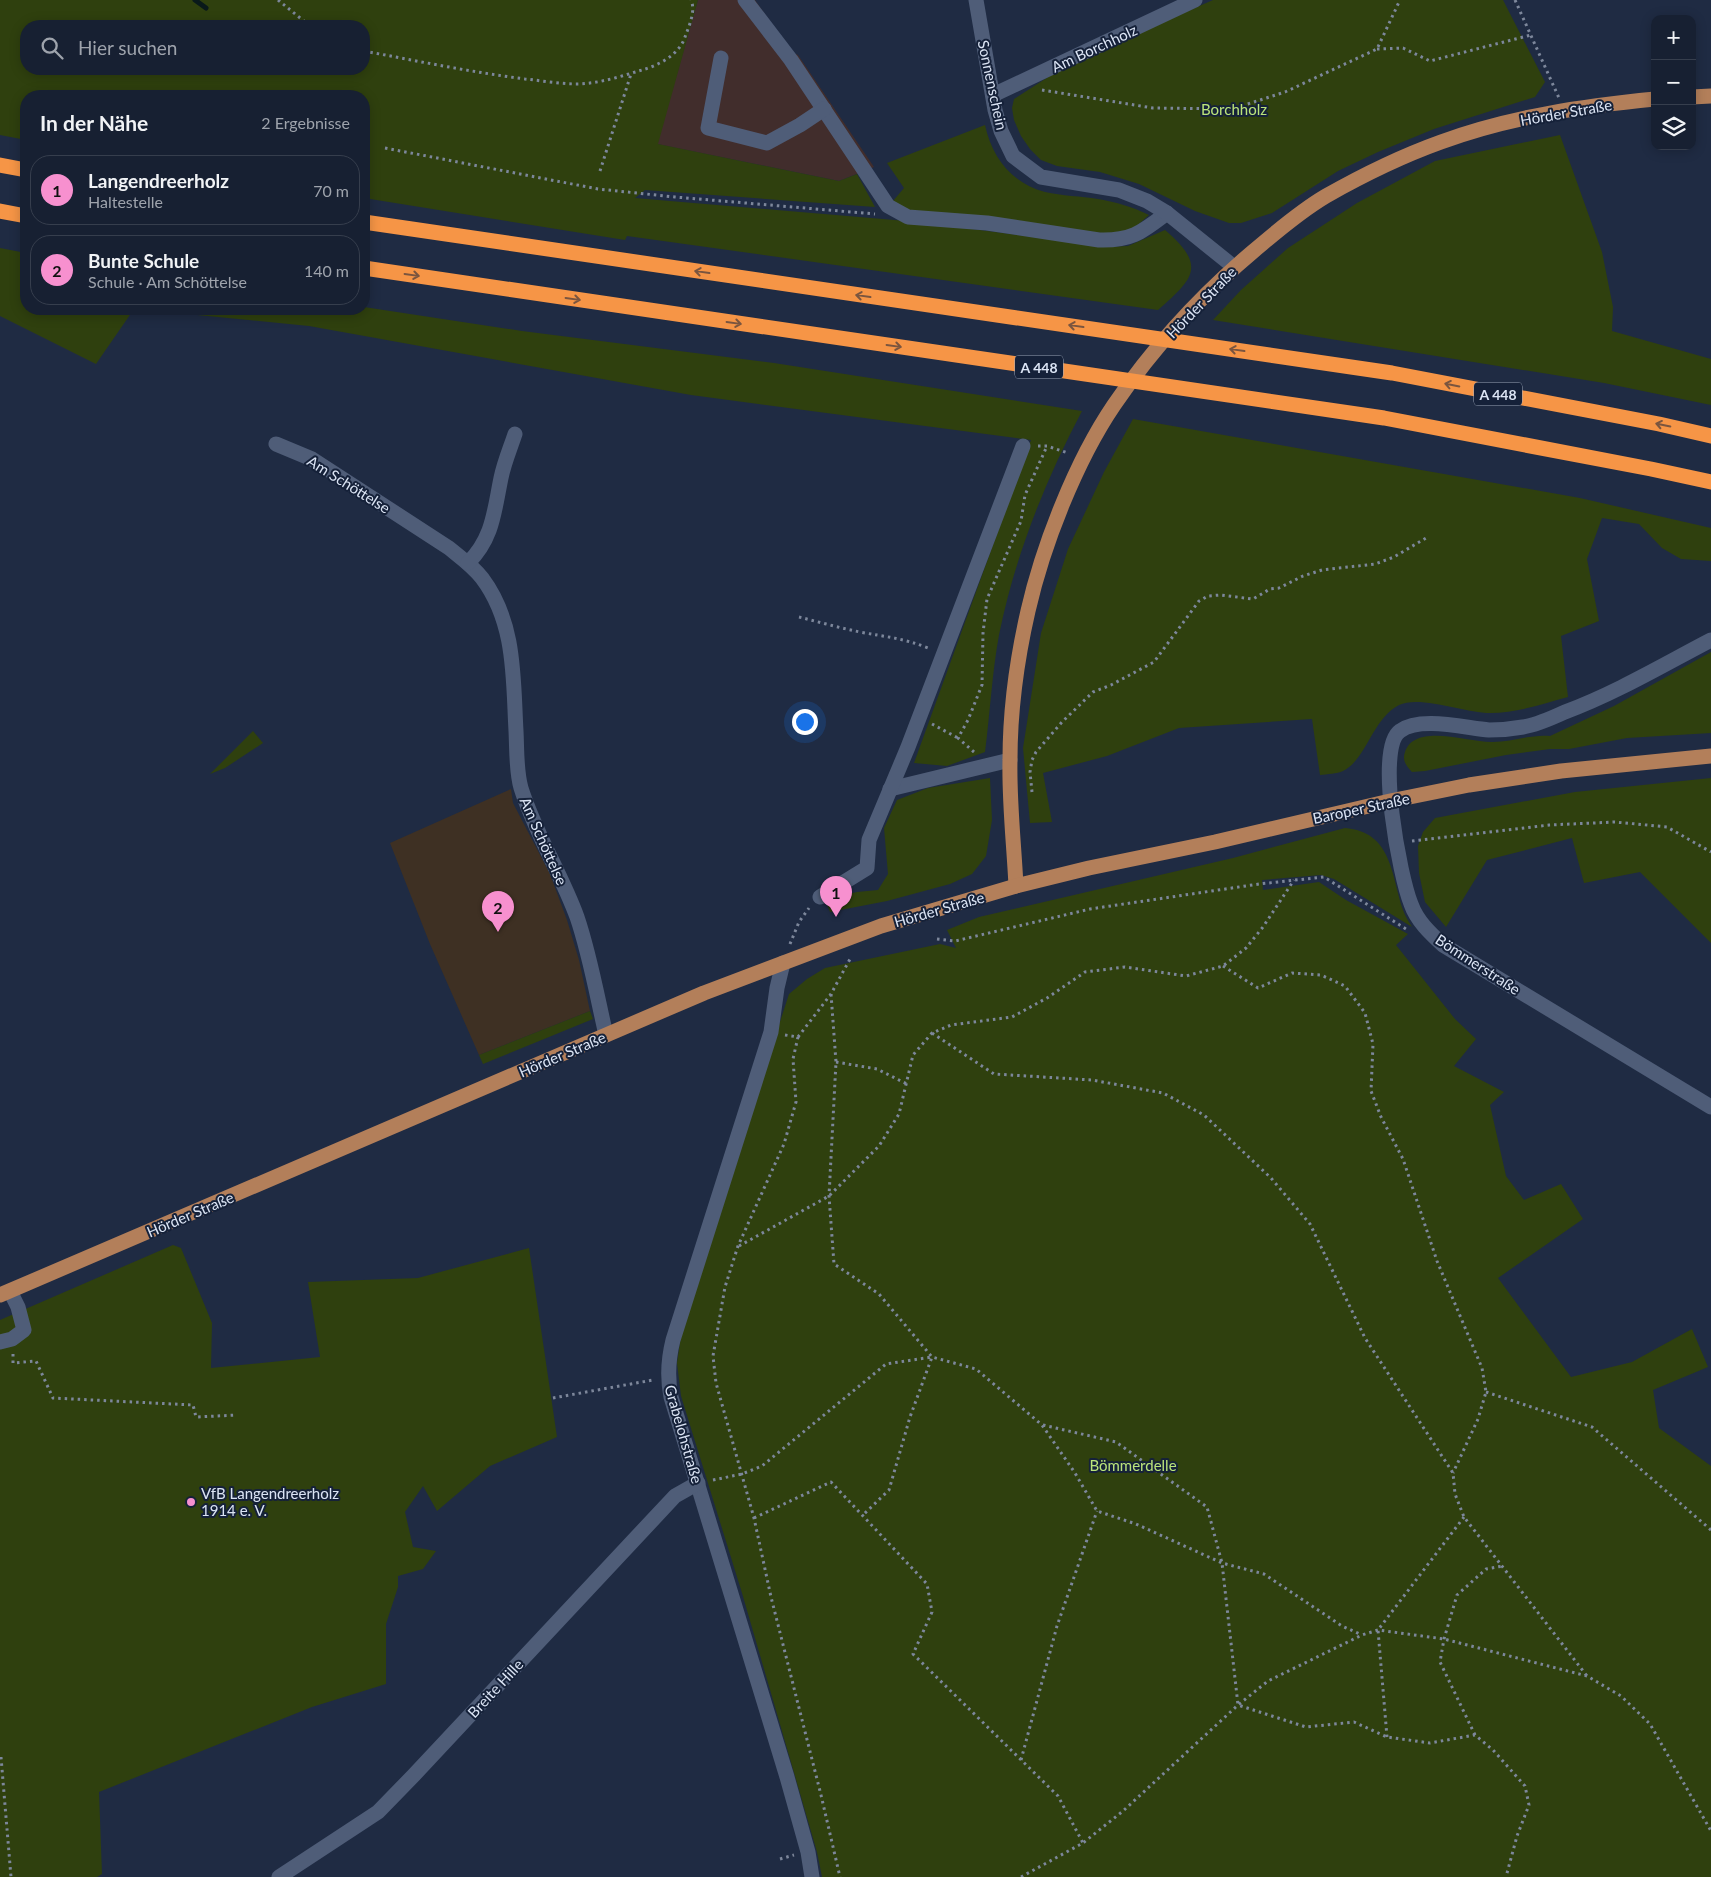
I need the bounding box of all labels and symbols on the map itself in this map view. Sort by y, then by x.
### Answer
street label: Am Borchholz [1048,20,1140,76]
street label: Sonnenschein [975,38,1011,132]
street label: Hörder Straße [1519,95,1613,129]
park label: Borchholz [1201,100,1267,118]
street label: Hörder Straße [1162,262,1240,342]
one-way arrow [695,267,711,277]
one-way arrow [404,271,420,281]
one-way arrow [855,291,871,301]
one-way arrow [564,294,580,304]
one-way arrow [725,318,741,328]
one-way arrow [1068,321,1084,331]
one-way arrow [886,341,902,351]
one-way arrow [1229,345,1245,355]
road number: A 448 [1015,356,1063,378]
one-way arrow [1445,379,1461,389]
road number: A 448 [1474,382,1522,406]
one-way arrow [1656,420,1672,429]
street label: Am Schöttelse [304,451,394,517]
your location [792,709,818,735]
street label: Baroper Straße [1311,789,1411,827]
street label: Am Schöttelse [517,794,571,888]
pin: 1 [820,876,852,917]
street label: Hörder Straße [892,888,986,930]
pin: 2 [482,891,514,932]
street label: Bömmerstraße [1432,930,1524,998]
street label: Hörder Straße [516,1028,608,1080]
street label: Hörder Straße [144,1188,236,1240]
street label: Grabelohstraße [661,1383,707,1485]
park label: Bömmerdelle [1089,1456,1177,1474]
place label: VfB Langendreerholz 1914 e. V. [201,1484,339,1519]
marker: VfB Langendreerholz 1914 e. V. [185,1496,197,1508]
street label: Breite Hille [463,1655,527,1721]

